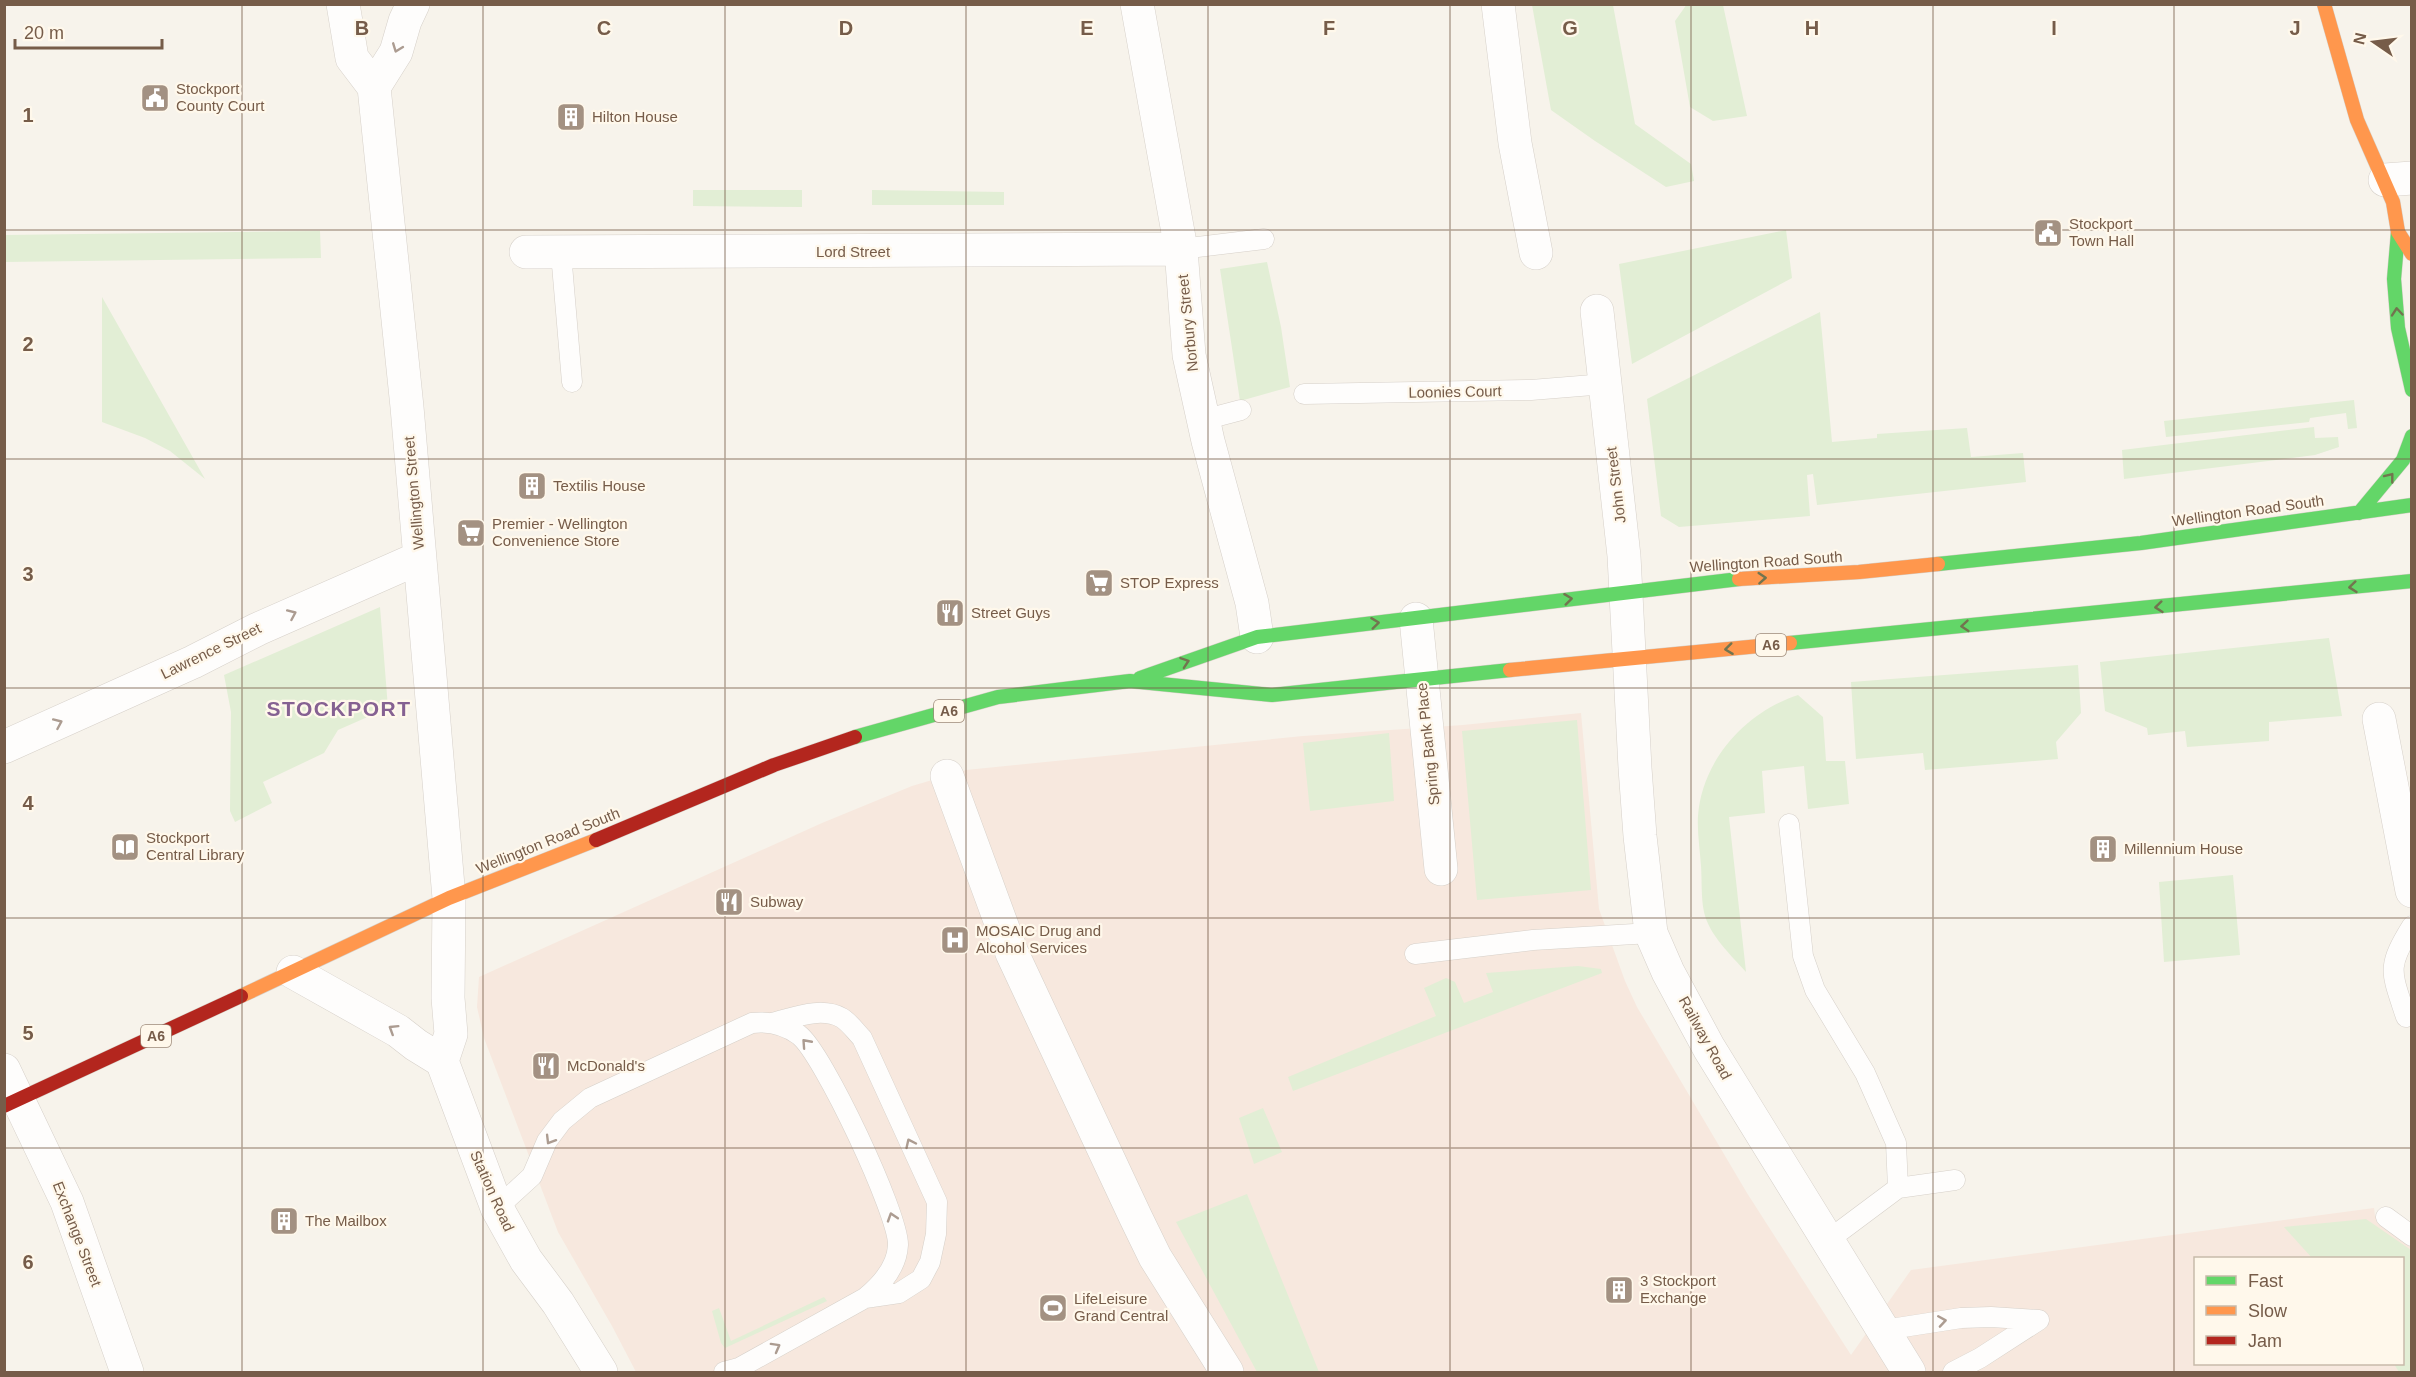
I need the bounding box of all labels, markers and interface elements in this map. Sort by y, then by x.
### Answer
scale bar [15,12,162,50]
north arrow [2344,12,2404,72]
text: B [355,17,369,39]
text: C [597,17,611,39]
text: D [839,17,853,39]
text: E [1080,17,1094,39]
text: F [1323,17,1335,39]
text: G [1562,17,1578,39]
text: H [1805,17,1819,39]
text: I [2051,17,2057,39]
text: J [2289,17,2301,39]
text: 20 m [24,23,64,43]
text: N [2350,31,2370,46]
one-way arrow [391,42,404,52]
place label: Stockport County Court [176,80,265,114]
public building icon: Stockport County Court [139,82,171,114]
building icon: Hilton House [555,101,587,133]
text: 1 [22,104,34,126]
place label: Hilton House [592,108,678,125]
place label: Stockport Town Hall [2069,215,2134,249]
public building icon: Stockport Town Hall [2032,217,2064,249]
street label: Lord Street [816,243,891,260]
street label: Norbury Street [1174,273,1201,372]
one-way arrow [2391,308,2404,317]
text: 2 [22,333,34,355]
street label: Loonies Court [1408,382,1503,401]
street label: Wellington Street [400,435,427,551]
street label: John Street [1602,445,1629,524]
building icon: Textilis House [516,470,548,502]
one-way arrow [2382,473,2393,484]
place label: Textilis House [553,477,646,494]
street label: Wellington Road South [2171,491,2325,530]
place label: Premier - Wellington Convenience Store [492,515,628,549]
supermarket icon: Premier - Wellington Convenience Store [455,517,487,549]
street label: Wellington Road South [1689,548,1843,575]
text: 3 [22,563,34,585]
supermarket icon: STOP Express [1083,567,1115,599]
one-way arrow [1758,571,1767,584]
place label: STOP Express [1120,574,1219,591]
one-way arrow [2349,580,2358,593]
one-way arrow [1564,593,1573,605]
restaurant icon: Street Guys [934,597,966,629]
one-way arrow [2155,600,2164,613]
place label: Street Guys [971,604,1050,621]
one-way arrow [285,609,296,621]
one-way arrow [1370,618,1380,630]
street label: Lawrence Street [158,619,264,682]
one-way arrow [1961,619,1970,632]
road number: A6 [1756,634,1786,656]
one-way arrow [1725,642,1734,655]
one-way arrow [1179,657,1190,670]
street label: Spring Bank Place [1413,682,1442,806]
district label: STOCKPORT [267,697,411,720]
road number: A6 [934,700,964,722]
one-way arrow [51,718,62,730]
text: 4 [22,792,34,814]
street label: Wellington Road South [474,804,622,877]
place label: Stockport Central Library [146,829,245,863]
library icon: Stockport Central Library [109,831,141,863]
building icon: Millennium House [2087,833,2119,865]
place label: Millennium House [2124,840,2243,857]
restaurant icon: Subway [713,886,745,918]
place label: Subway [750,893,804,910]
place label: MOSAIC Drug and Alcohol Services [976,922,1101,956]
hospital icon: MOSAIC Drug and Alcohol Services [939,924,971,956]
street label: Railway Road [1676,993,1735,1082]
text: 5 [22,1022,34,1044]
one-way arrow [389,1024,399,1036]
road number: A6 [141,1025,171,1047]
one-way arrow [802,1039,813,1049]
restaurant icon: McDonald's [530,1050,562,1082]
place label: McDonald's [567,1057,645,1074]
one-way arrow [545,1134,557,1144]
one-way arrow [905,1139,917,1150]
street label: Station Road [467,1148,518,1234]
street label: Exchange Street [50,1179,106,1289]
building icon: The Mailbox [268,1205,300,1237]
place label: The Mailbox [305,1212,387,1229]
one-way arrow [886,1212,899,1223]
text: 6 [22,1251,34,1273]
legend [2194,1257,2404,1365]
text: Fast [2248,1271,2283,1291]
place label: 3 Stockport Exchange [1640,1272,1717,1306]
building icon: 3 Stockport Exchange [1603,1274,1635,1306]
place label: LifeLeisure Grand Central [1074,1290,1168,1324]
sports icon: LifeLeisure Grand Central [1037,1292,1069,1324]
text: Slow [2248,1301,2288,1321]
one-way arrow [1937,1315,1947,1328]
text: Jam [2248,1331,2282,1351]
one-way arrow [770,1343,780,1354]

